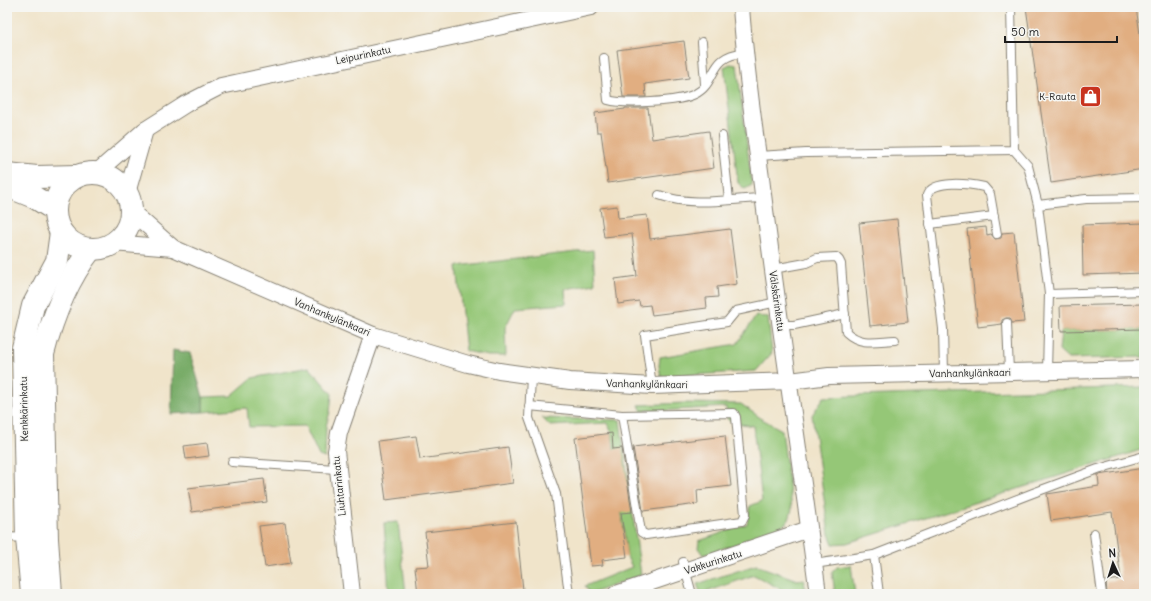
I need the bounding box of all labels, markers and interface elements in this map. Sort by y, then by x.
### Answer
scale bar [1005,18,1117,44]
text: 50 m [1011,24,1040,39]
street label: Leipurinkatu [334,43,392,67]
shop icon: K-Rauta [1078,83,1104,109]
place label: K-Rauta [1039,90,1076,103]
street label: Välskärinkatu [766,270,788,332]
street label: Vanhankylänkaari [292,295,372,339]
street label: Vanhankylänkaari [929,366,1011,380]
street label: Kenkkärinkatu [17,376,31,442]
street label: Vanhankylänkaari [606,377,688,391]
street label: Liuhtarinkatu [329,455,349,517]
north arrow [1093,543,1133,583]
text: N [1108,546,1117,560]
street label: Vakkurinkatu [683,547,744,577]

